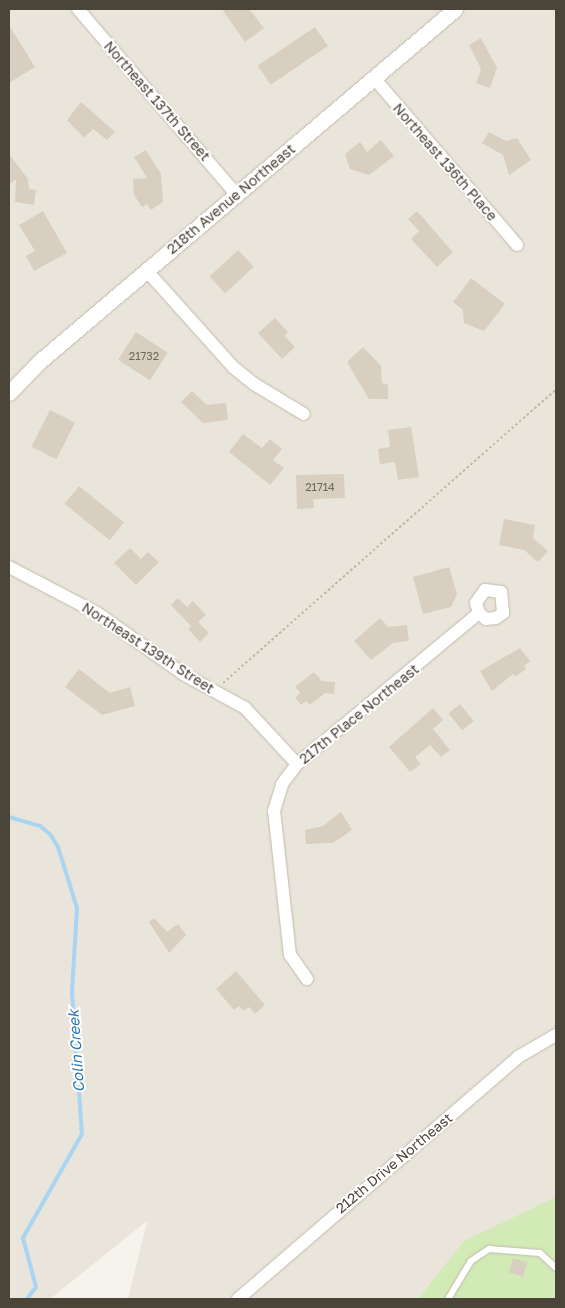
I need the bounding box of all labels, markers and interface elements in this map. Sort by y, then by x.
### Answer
street label: Northeast 137th Street [100,38,214,164]
street label: Northeast 136th Place [389,100,501,224]
street label: 218th Avenue Northeast [164,140,298,258]
house number: 21732 [129,349,159,363]
house number: 21714 [305,480,335,494]
street label: Northeast 139th Street [79,599,217,697]
street label: 217th Place Northeast [296,661,422,767]
water label: Colin Creek [64,1009,88,1093]
street label: 212th Drive Northeast [332,1109,456,1217]

